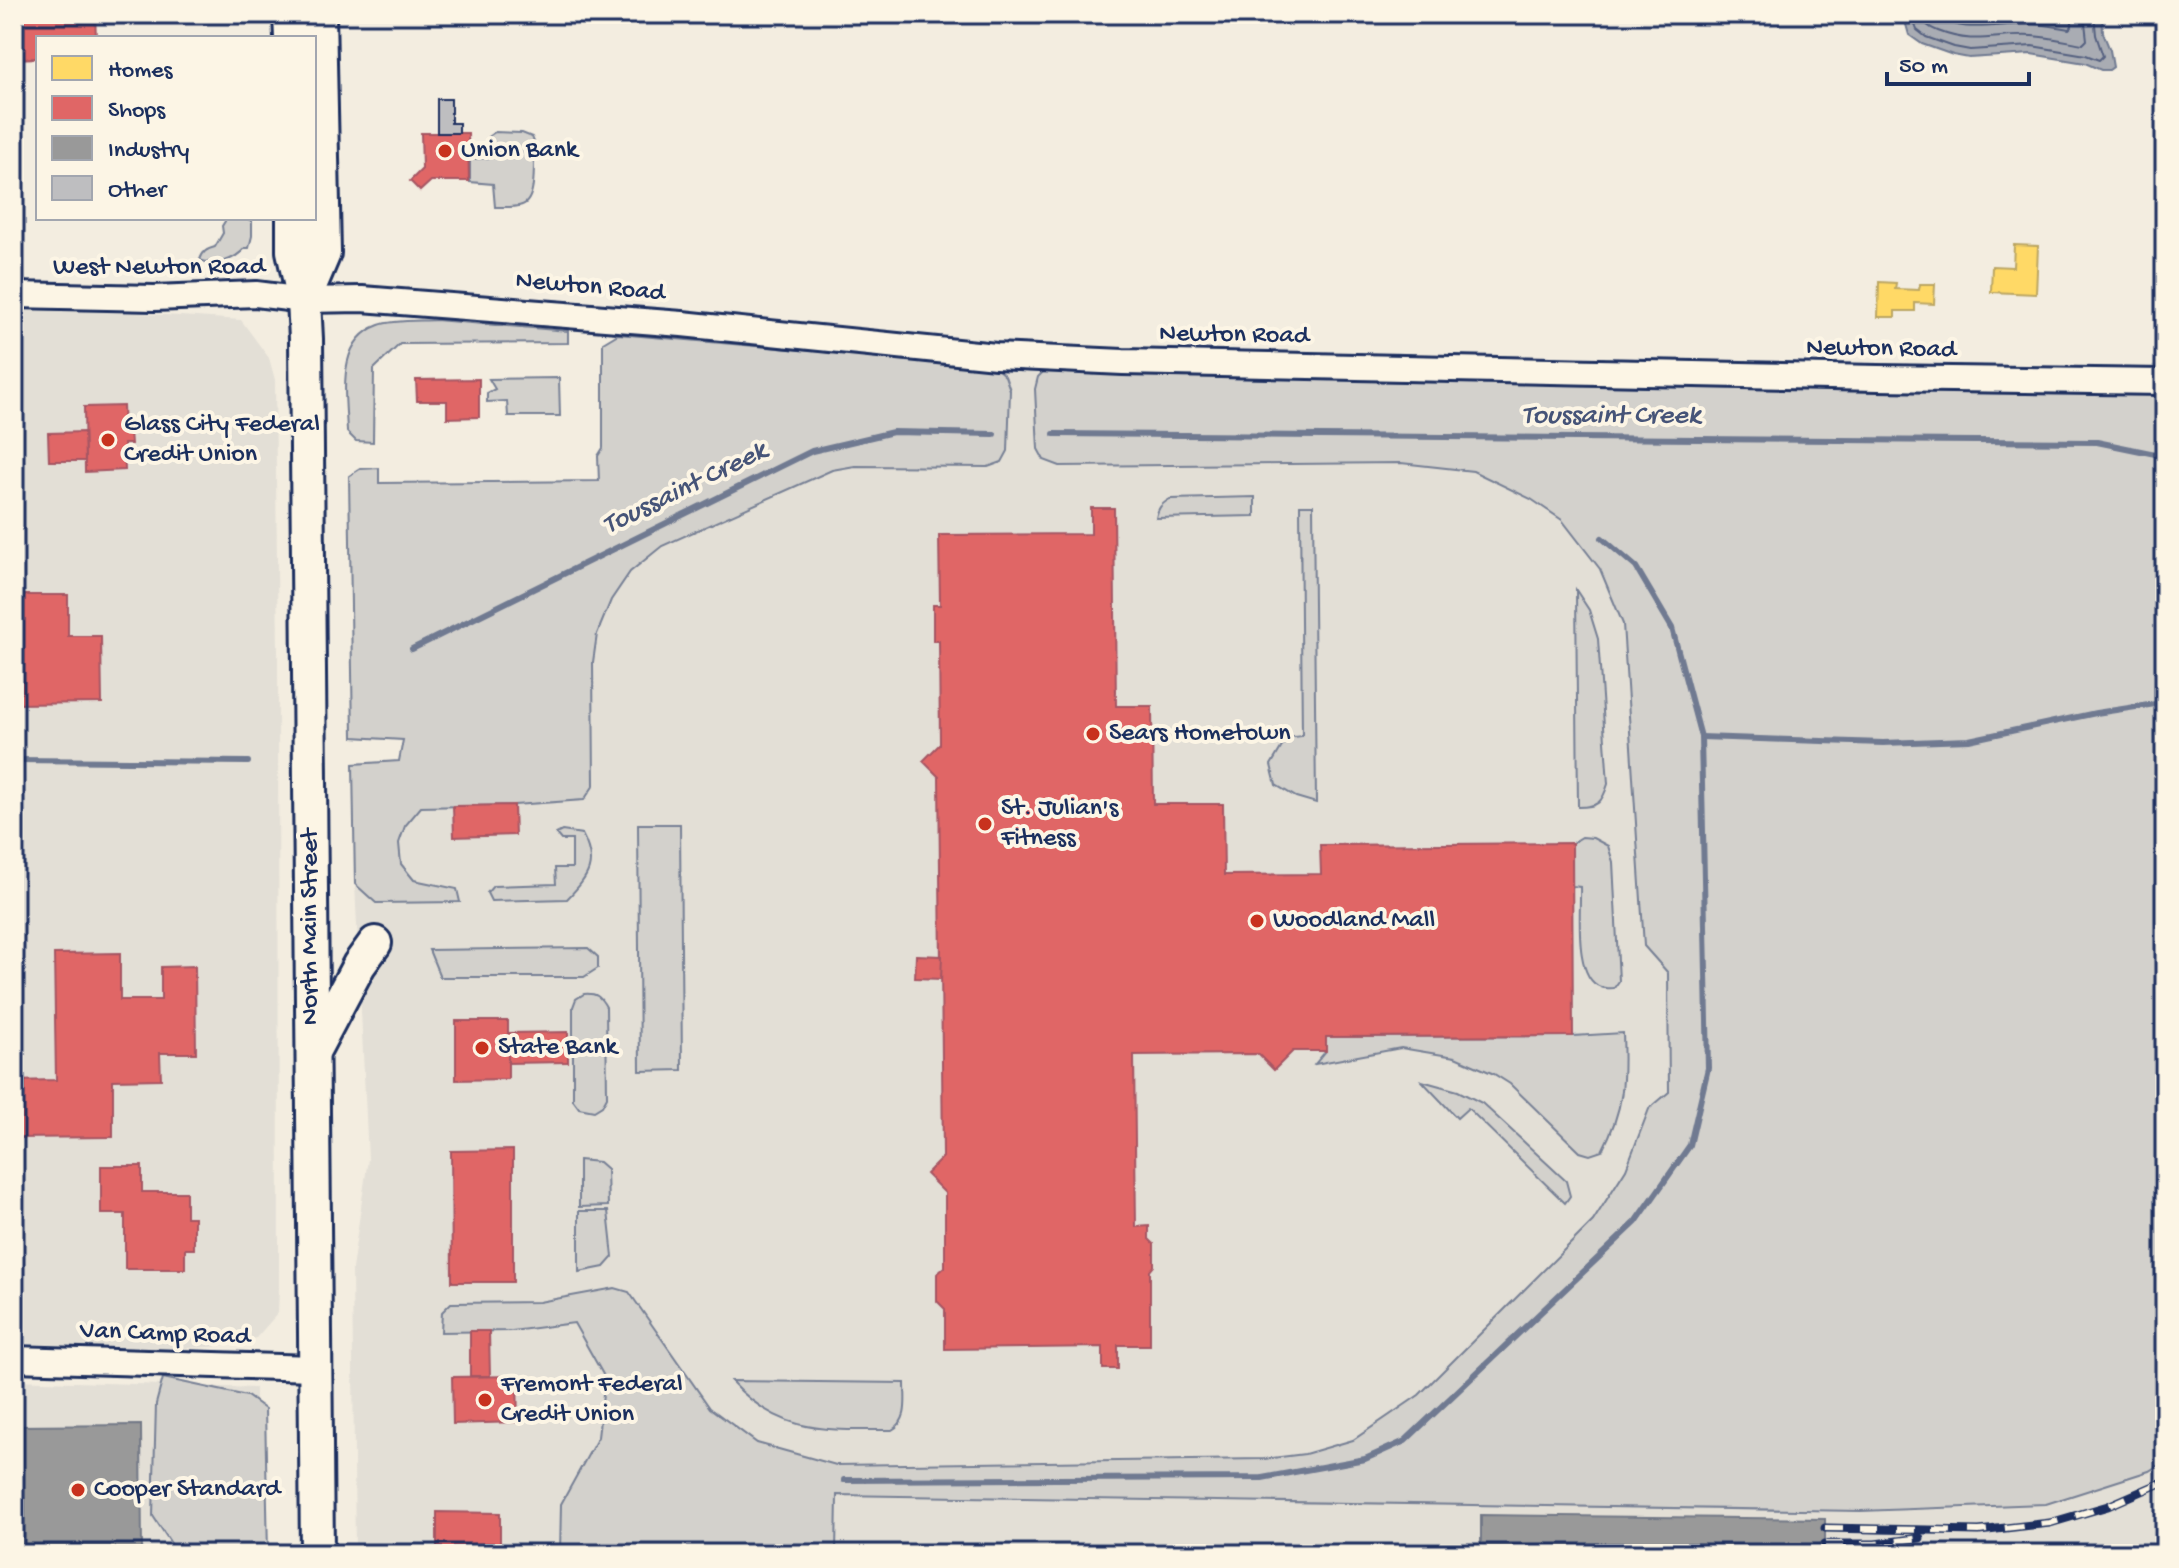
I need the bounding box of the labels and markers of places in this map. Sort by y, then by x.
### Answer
place label: Union Bank [461,136,580,167]
marker: Union Bank [436,142,454,160]
place label: Glass City Federal Credit Union [124,410,320,471]
marker: Glass City Federal Credit Union [99,431,117,449]
place label: Sears Hometown [1109,719,1291,750]
marker: Sears Hometown [1084,725,1102,743]
place label: St. Julian's Fitness [1000,794,1120,855]
marker: St. Julian's Fitness [976,815,994,833]
place label: Woodland Mall [1273,906,1435,937]
marker: Woodland Mall [1248,912,1266,930]
place label: State Bank [498,1033,619,1064]
marker: State Bank [473,1039,491,1057]
place label: Fremont Federal Credit Union [500,1370,683,1431]
marker: Fremont Federal Credit Union [476,1391,494,1409]
place label: Cooper Standard [94,1475,282,1506]
marker: Cooper Standard [69,1481,87,1499]

